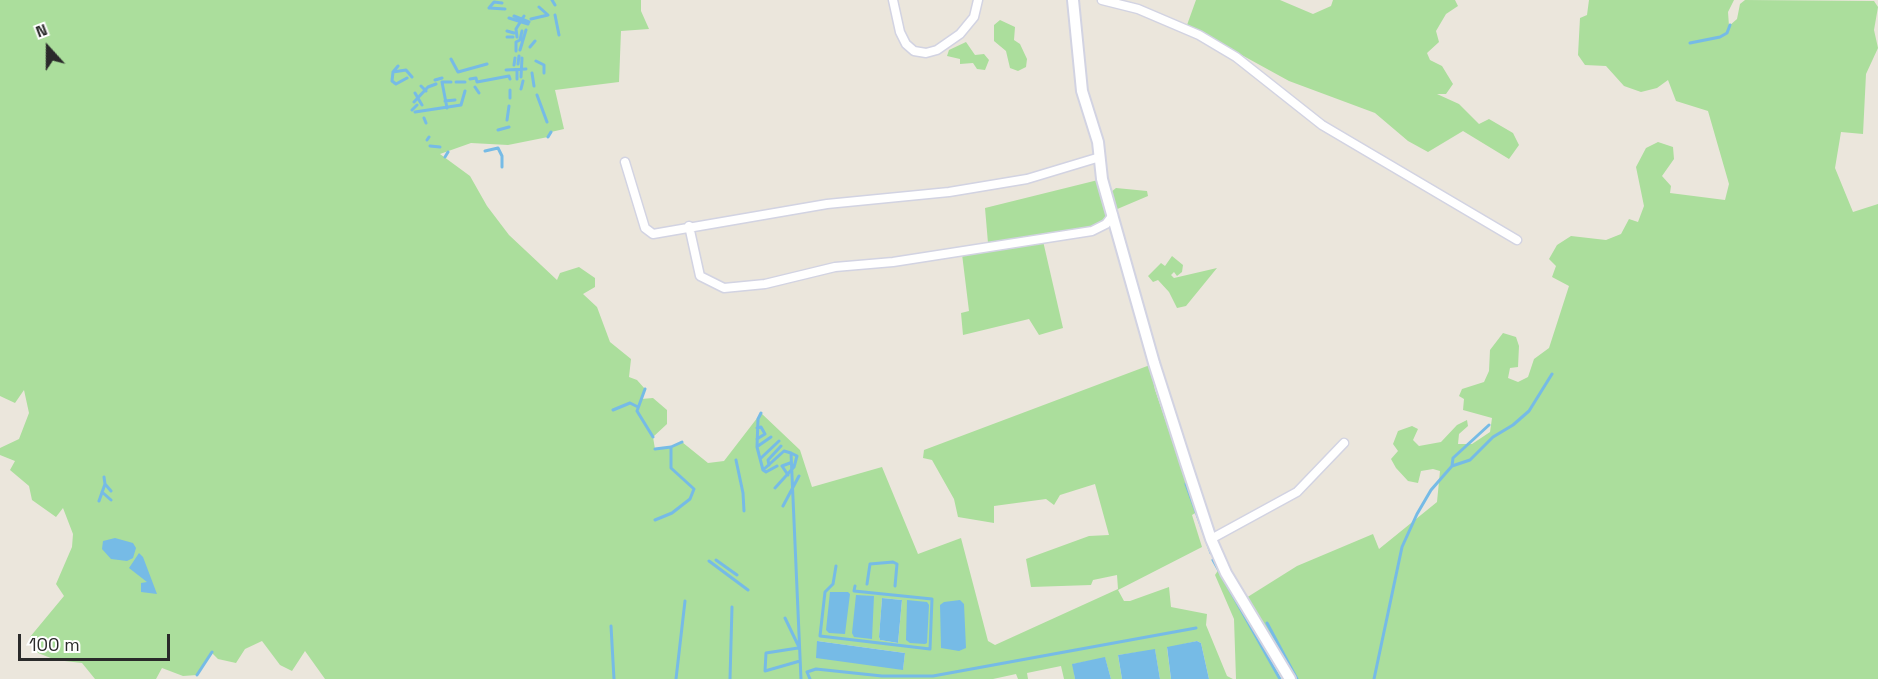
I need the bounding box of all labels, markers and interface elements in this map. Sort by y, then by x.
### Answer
north arrow [18,18,78,78]
text: N [33,19,50,42]
scale bar [21,622,172,660]
text: 100 m [29,633,80,656]

